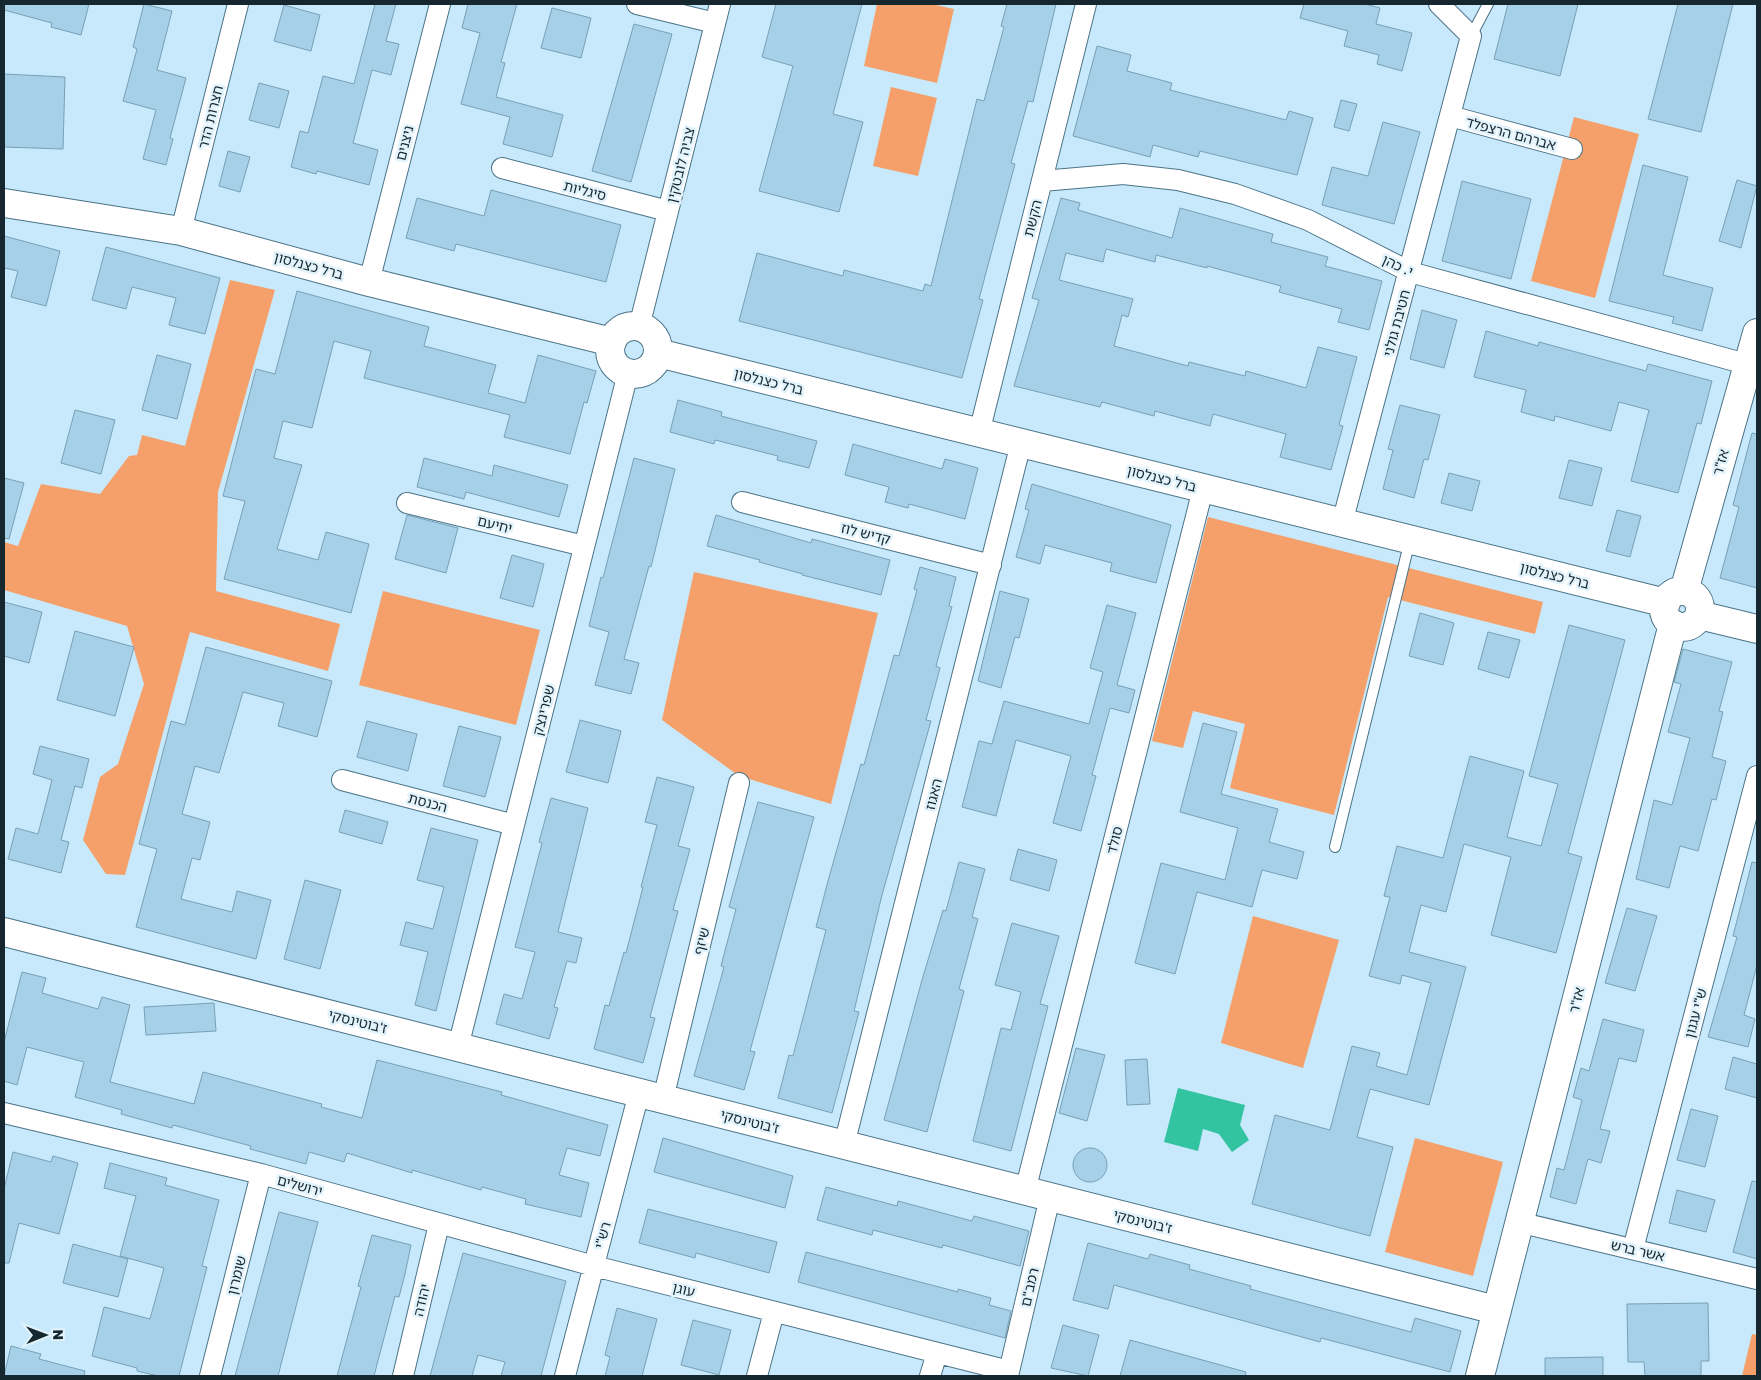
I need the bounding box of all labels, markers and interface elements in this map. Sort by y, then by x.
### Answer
street label: חצרות הדר [194,83,226,151]
street label: אברהם הרצפלד [1464,113,1558,153]
street label: ניצנים [391,124,417,162]
street label: צביה לובטקין [662,125,698,204]
street label: סיגליות [562,177,608,203]
street label: הקשת [1019,198,1045,238]
street label: ברל כצנלסון [273,248,345,282]
street label: י. כהן [1380,250,1416,280]
street label: חטיבת גולני [1379,288,1413,358]
street label: ברל כצנלסון [733,364,805,398]
street label: אז"ר [1708,447,1732,477]
street label: ברל כצנלסון [1126,461,1198,495]
street label: יחיעם [476,511,514,537]
street label: קדיש לוז [840,519,893,547]
street label: ברל כצנלסון [1519,558,1591,592]
street label: שפרינצק [528,683,558,737]
street label: האגוז [921,777,945,811]
street label: הכנסת [407,789,449,815]
street label: סולד [1102,824,1126,856]
street label: שיזף [689,926,713,956]
street label: אז"ר [1565,985,1587,1015]
street label: ש"י עגנון [1680,986,1710,1040]
street label: ז'בוטינסקי [327,1006,389,1037]
street label: ז'בוטינסקי [719,1106,781,1137]
street label: ירושלים [275,1171,325,1199]
street label: ז'בוטינסקי [1112,1206,1174,1237]
street label: רש"י [590,1220,614,1250]
street label: אשר ברש [1609,1236,1667,1264]
street label: שומרון [223,1254,249,1296]
street label: רמב"ם [1016,1266,1042,1308]
street label: עוגן [671,1278,697,1300]
street label: יהודה [409,1282,433,1318]
north arrow [20,1310,70,1360]
text: N [50,1329,67,1340]

